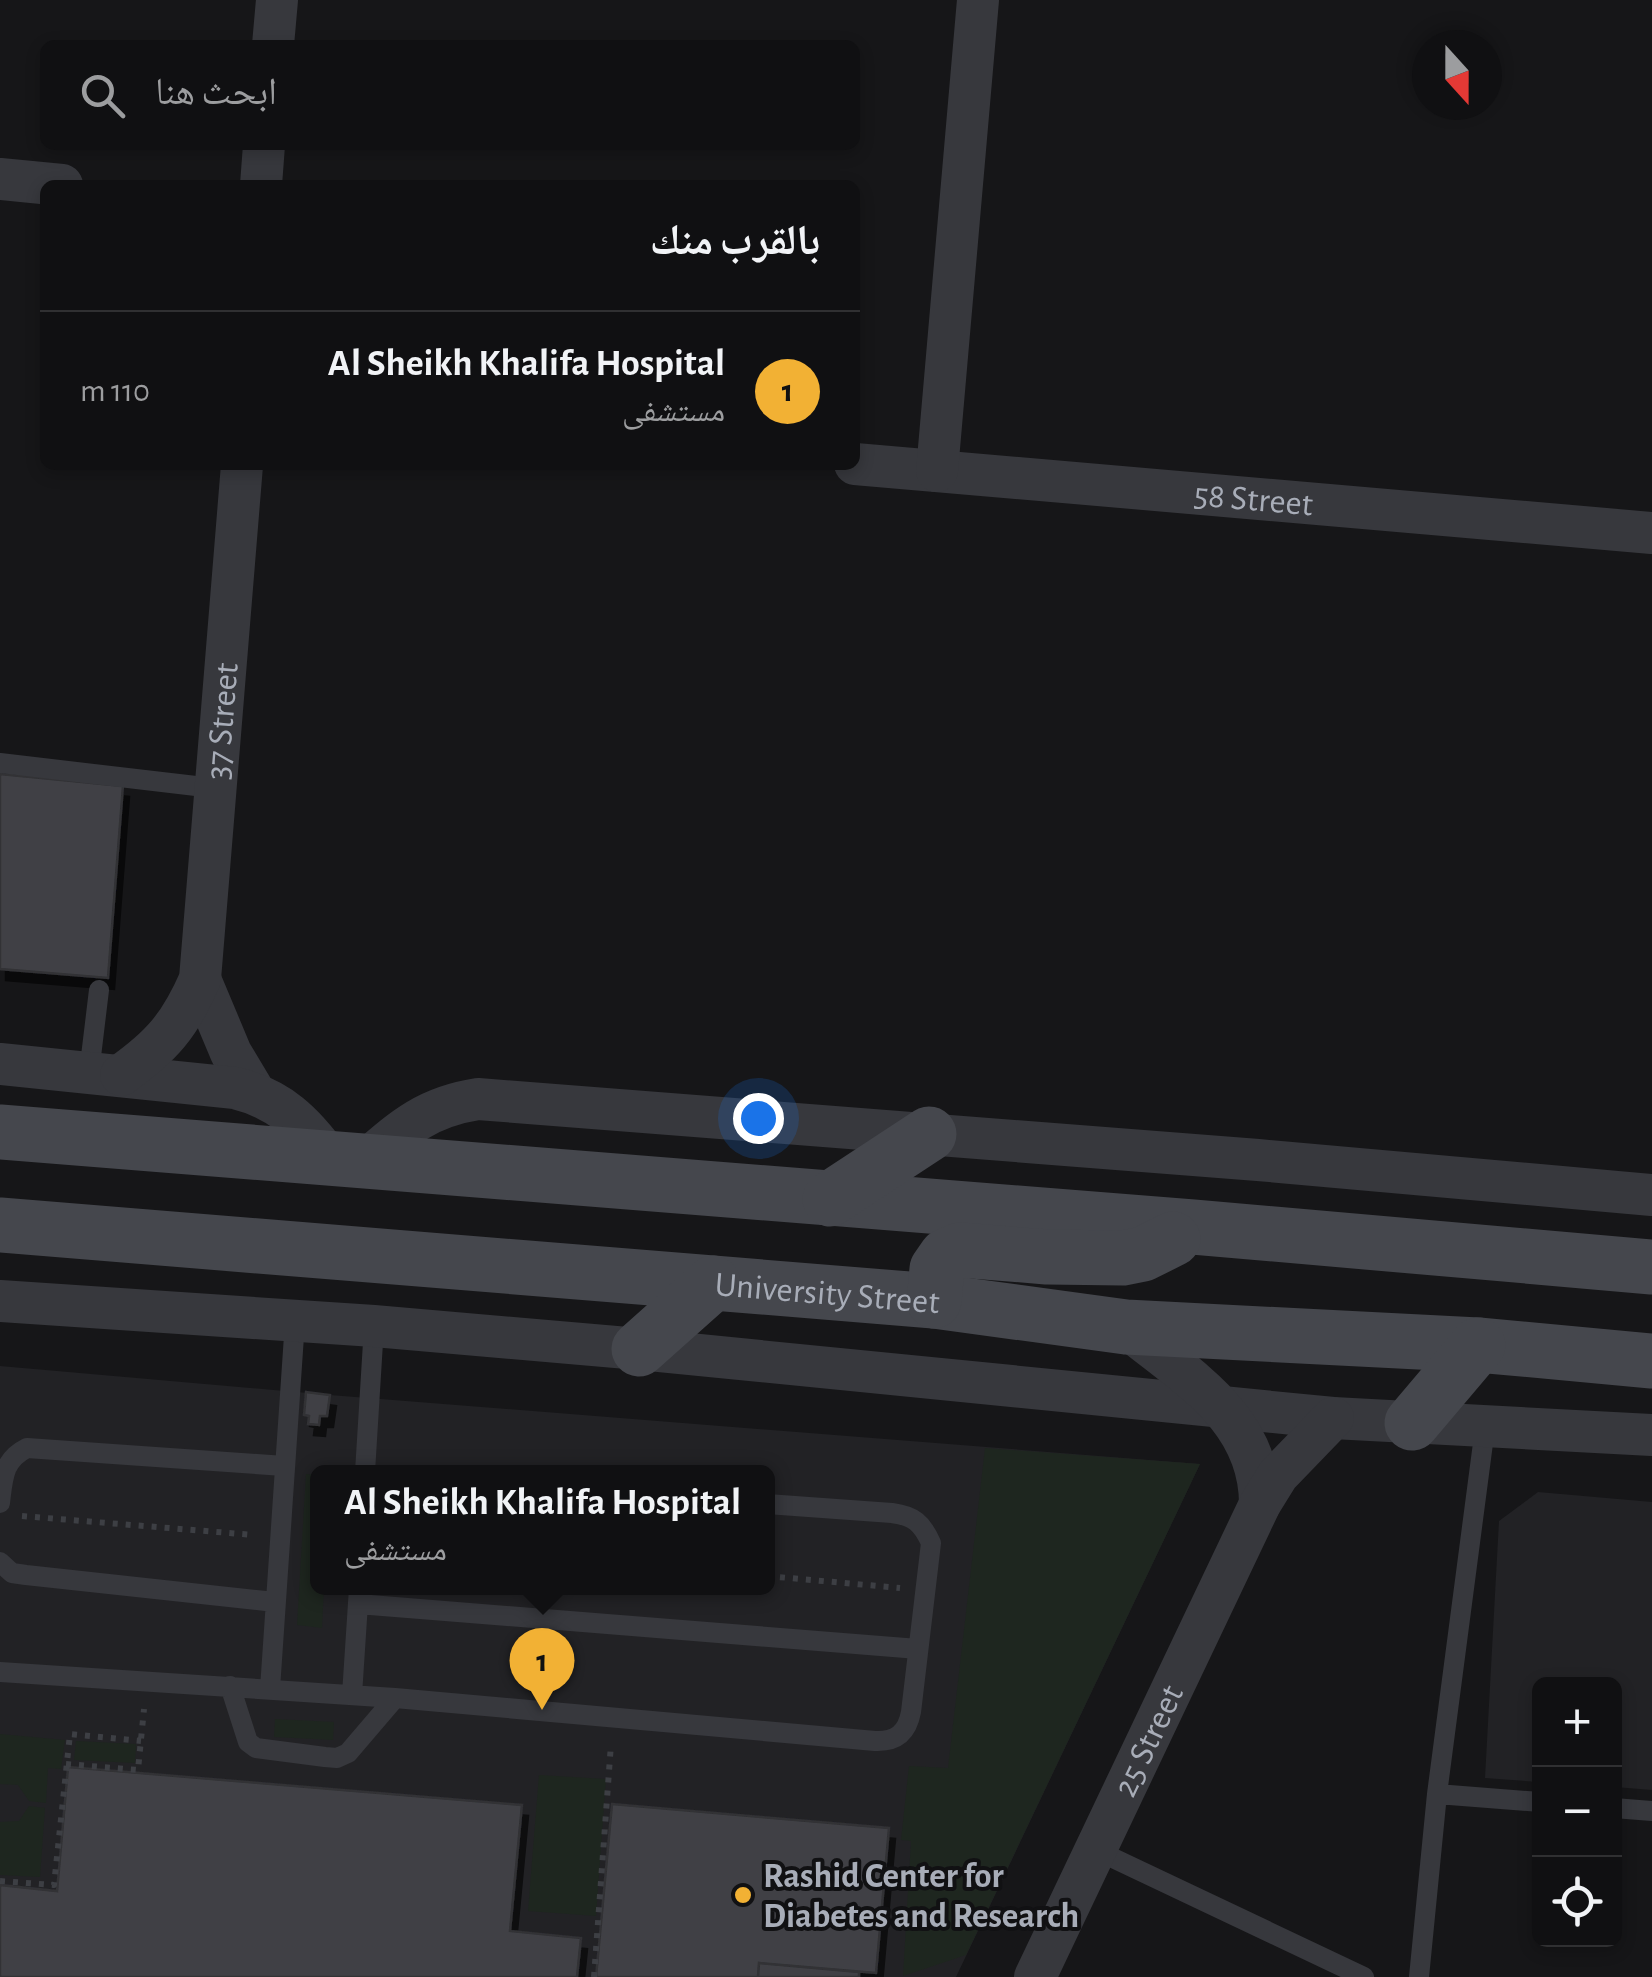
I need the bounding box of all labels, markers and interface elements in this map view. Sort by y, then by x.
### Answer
north arrow [1412,30,1502,120]
search box [40,40,860,150]
icon: search [75,68,130,123]
text: ابحث هنا [155,74,277,112]
text: بالقرب منك [650,220,820,262]
text: Al Sheikh Khalifa Hospital [328,345,725,383]
text: 110 m [80,375,150,407]
text: 1 [782,375,793,407]
text: مستشفى [622,395,725,427]
street label: 58 Street [1192,477,1314,523]
street label: 37 Street [200,661,245,781]
your location [733,1093,784,1144]
street label: University Street [713,1267,941,1320]
popup [310,1465,775,1595]
text: Al Sheikh Khalifa Hospital [344,1484,741,1522]
text: مستشفى [344,1534,447,1566]
pin: 1 [510,1628,574,1710]
map controls [1532,1677,1622,1947]
button: + [1532,1677,1622,1767]
street label: 25 Street [1108,1680,1190,1802]
button: − [1532,1767,1622,1857]
button: locate [1532,1857,1622,1947]
place label: Rashid Center for Diabetes and Research [763,1859,1079,1934]
marker: Rashid Center for Diabetes and Research [732,1884,754,1906]

